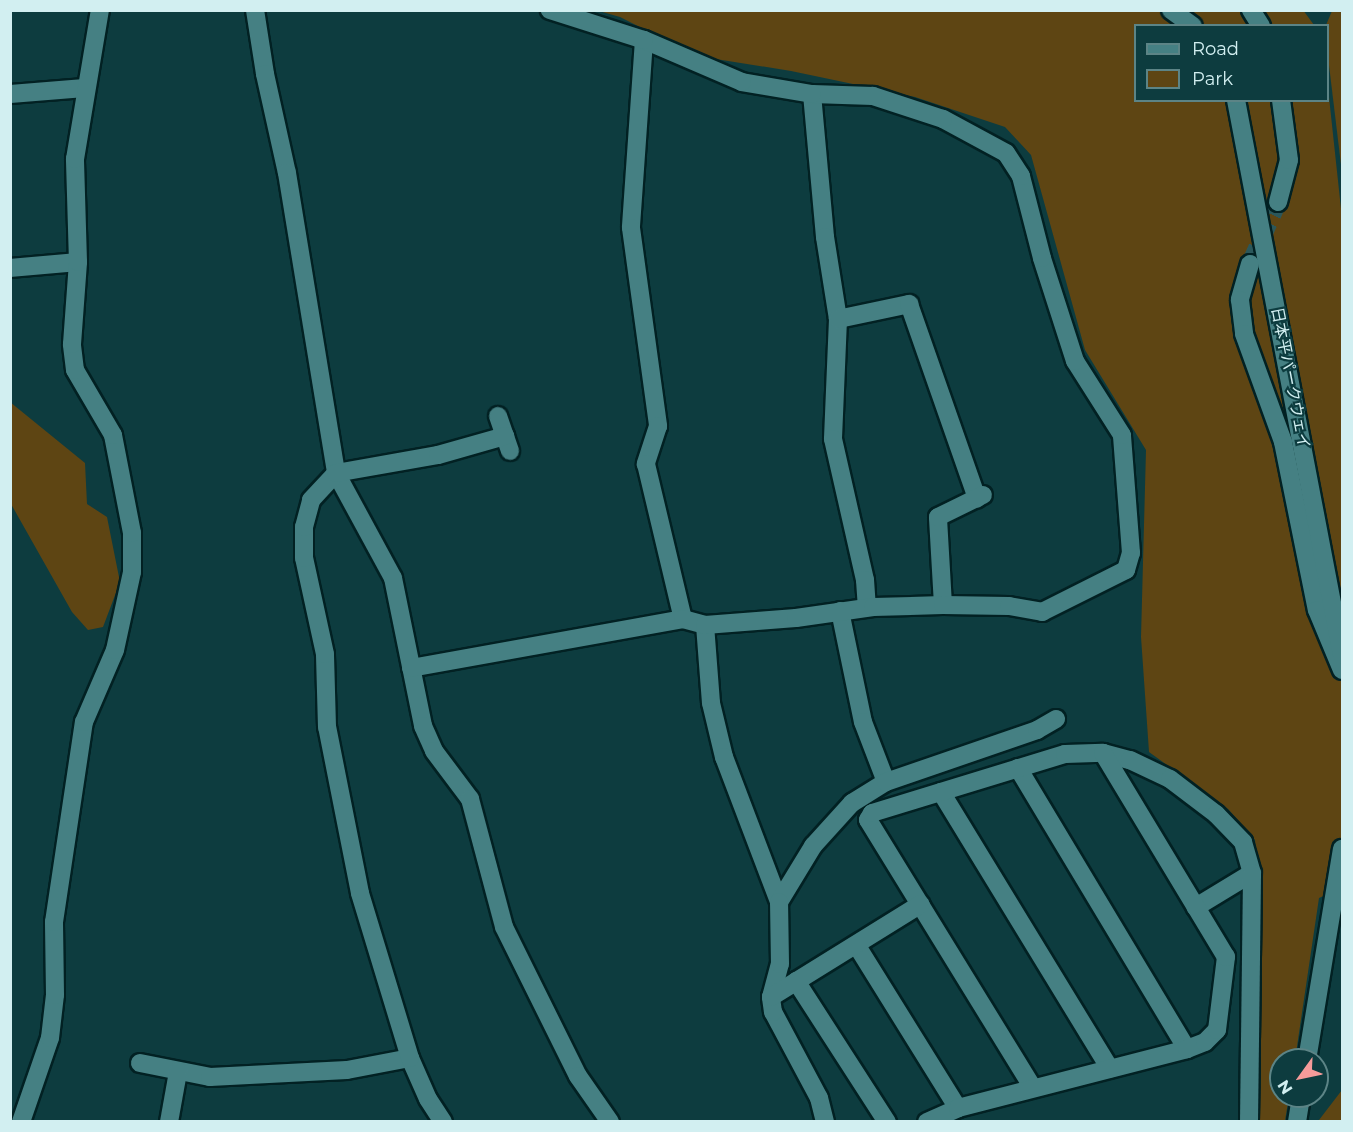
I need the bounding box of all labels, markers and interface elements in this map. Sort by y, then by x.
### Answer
legend [1134,24,1329,102]
text: Road [1192,38,1239,60]
text: Park [1192,68,1233,90]
street label: 日本平パークウェイ [1267,305,1313,451]
north arrow [1269,1048,1329,1108]
text: N [1274,1076,1297,1098]

